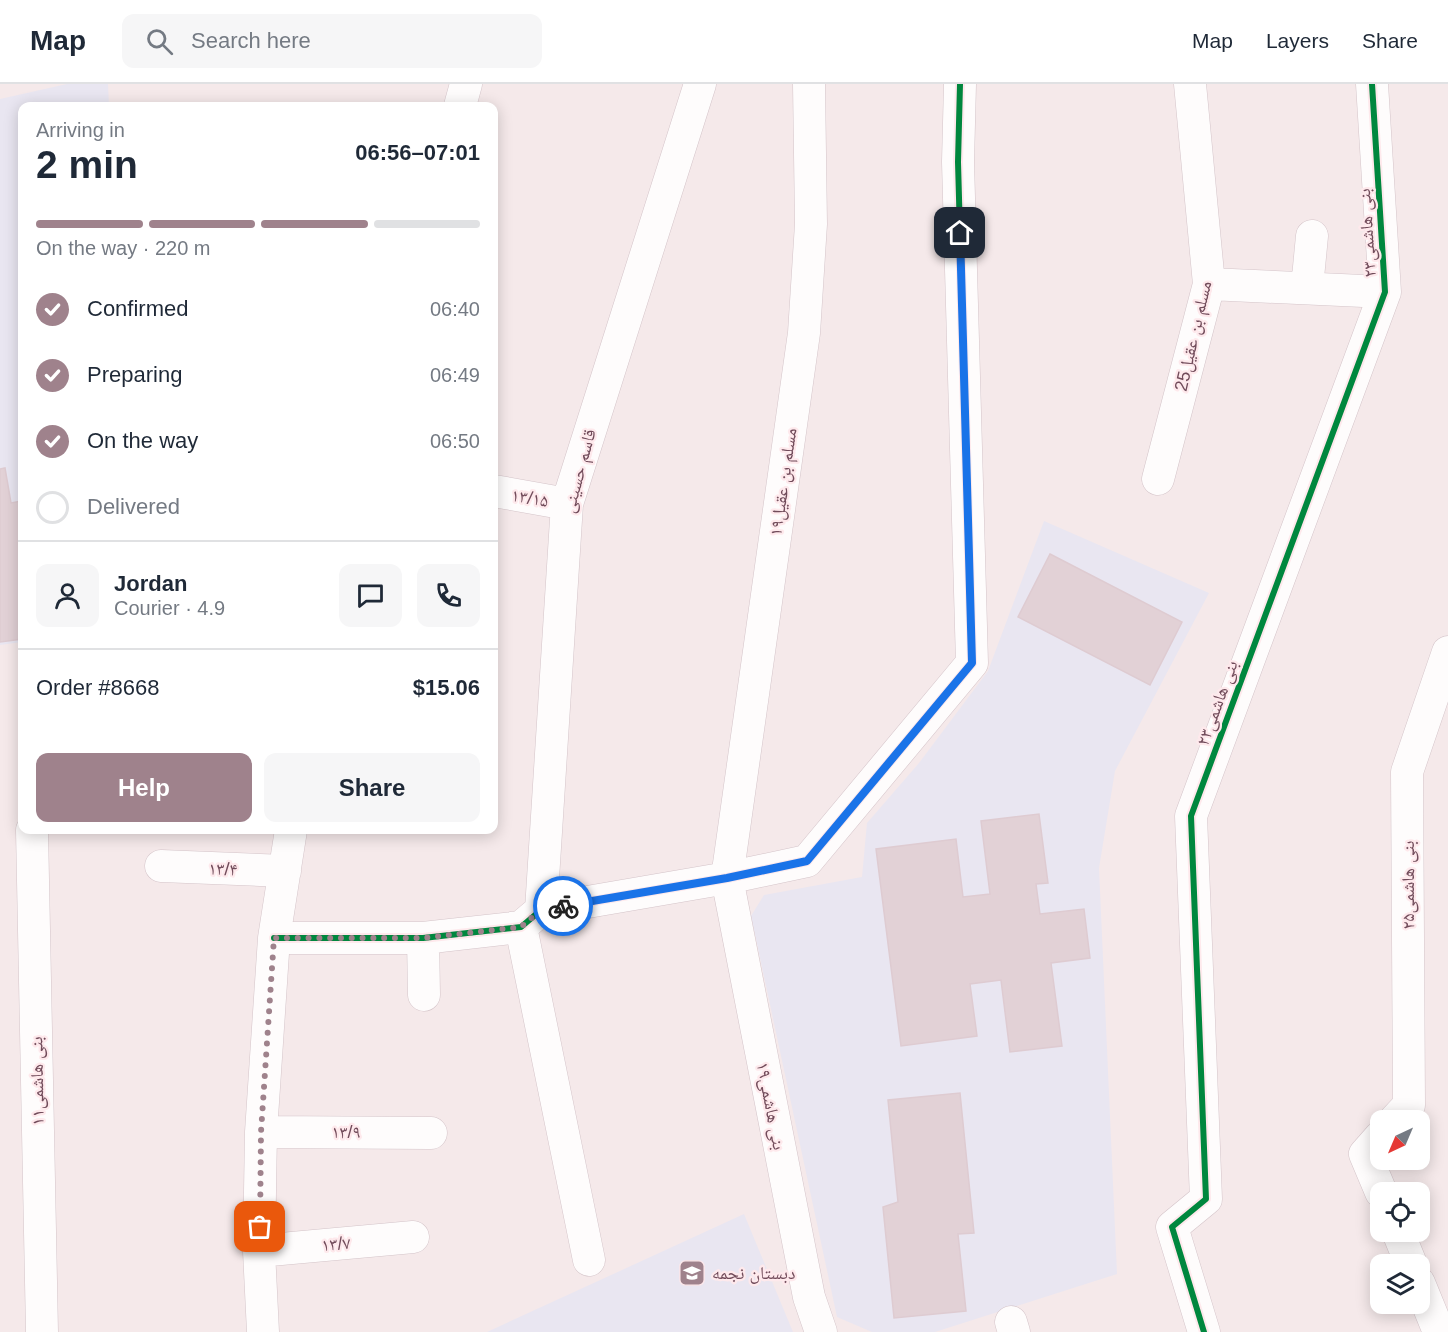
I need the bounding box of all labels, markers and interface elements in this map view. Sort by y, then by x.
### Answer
search box [122,14,542,68]
text: Map [30,25,86,56]
icon: search [143,25,176,58]
text: Search here [191,28,311,53]
text: Map [1192,29,1233,52]
text: Layers [1266,29,1329,52]
text: Share [1362,29,1418,52]
text: Arriving in [36,119,125,141]
text: 06:56–07:01 [355,140,480,165]
text: 2 min [36,143,138,186]
street label: بنی هاشمی۲۳ [1354,188,1381,278]
pin [934,207,985,258]
icon: home [943,216,976,249]
text: On the way · 220 m [36,237,211,259]
street label: مسلم بن عقیل25 [1171,279,1217,394]
icon: check [36,293,69,326]
text: Confirmed [87,296,188,321]
text: 06:40 [430,298,480,320]
icon: check [36,359,69,392]
text: Preparing [87,362,182,387]
text: 06:49 [430,364,480,386]
icon: check [36,425,69,458]
street label: قاسم حسینی [558,427,602,516]
street label: مسلم بن عقیل۱۹ [766,427,802,538]
text: On the way [87,428,198,453]
text: 06:50 [430,430,480,452]
street label: ۱۳/۱۵ [510,485,550,511]
text: Delivered [87,494,180,519]
button: person [36,564,99,627]
button: chat [339,564,402,627]
button: phone [417,564,480,627]
text: Jordan [114,571,187,596]
text: Courier · 4.9 [114,597,225,619]
street label: بنی هاشمی۲۳ [1192,658,1243,749]
text: Order #8668 [36,675,160,700]
text: $15.06 [413,675,480,700]
button: Help [36,753,252,822]
button: Share [264,753,480,822]
street label: بنی هاشمی۲۵ [1398,840,1419,930]
street label: ۱۳/۴ [208,858,238,880]
courier [533,876,593,936]
icon: bike [547,890,580,923]
street label: بنی هاشمی۱۱ [26,1036,49,1126]
street label: بنی هاشمی۱۹ [752,1060,789,1152]
north arrow [1370,1110,1430,1170]
map controls [1370,1110,1430,1314]
street label: ۱۳/۹ [331,1122,361,1142]
button: locate [1370,1182,1430,1242]
pin [234,1201,285,1252]
icon: bag [243,1210,276,1243]
street label: ۱۳/۷ [321,1233,351,1255]
button: layers [1370,1254,1430,1314]
school or university icon: دبستان نجمه [677,1258,707,1288]
place label: دبستان نجمه [712,1263,795,1284]

